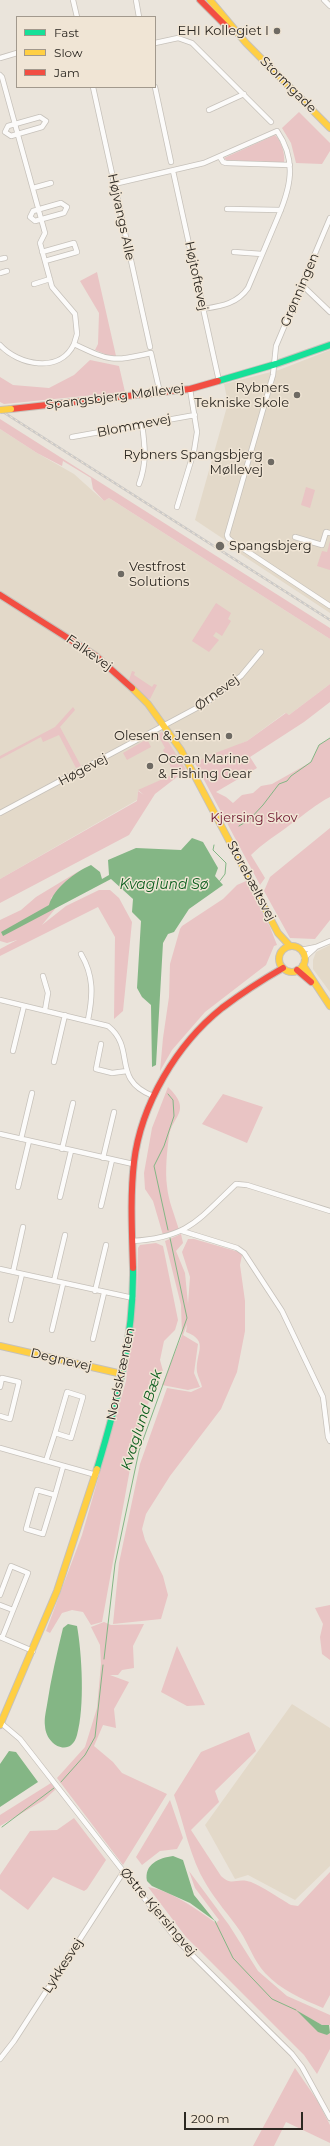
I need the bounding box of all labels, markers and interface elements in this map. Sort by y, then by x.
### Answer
legend [16,16,156,88]
place label: EHI Kollegiet I [178,23,269,39]
text: Fast [54,25,79,40]
marker: EHI Kollegiet I [272,26,282,36]
text: Slow [54,45,83,60]
street label: Stormgade [257,54,319,116]
text: Jam [54,65,80,80]
street label: Højvangs Alle [104,172,138,262]
street label: Højtoftevej [181,240,211,312]
street label: Grønningen [277,251,323,329]
place label: Rybners Tekniske Skole [194,380,289,411]
street label: Spangsbjerg Møllevej [45,381,185,413]
marker: Rybners Tekniske Skole [292,390,302,400]
street label: Blommevej [96,411,172,441]
place label: Rybners Spangsbjerg Møllevej [124,447,263,478]
marker: Rybners Spangsbjerg Møllevej [266,457,276,467]
place label: Spangsbjerg [229,538,312,554]
marker: Spangsbjerg [214,540,226,552]
place label: Vestfrost Solutions [129,559,189,590]
marker: Vestfrost Solutions [116,569,126,579]
street label: Falkevej [63,632,115,674]
street label: Ørnevej [192,672,242,714]
place label: Olesen & Jensen [114,728,221,744]
marker: Olesen & Jensen [224,731,234,741]
street label: Høgevej [56,751,110,789]
place label: Ocean Marine & Fishing Gear [158,751,252,782]
marker: Ocean Marine & Fishing Gear [145,761,155,771]
park label: Kjersing Skov [210,810,298,826]
street label: Storebæltsvej [223,838,279,924]
water label: Kvaglund Sø [119,877,209,893]
street label: Nordskrænten [104,1326,138,1422]
street label: Degnevej [29,1345,93,1375]
water label: Kvaglund Bæk [118,1368,166,1472]
street label: Østre Kjersingvej [117,1865,199,1959]
street label: Lykkesvej [40,1936,86,1996]
scale bar [186,2104,305,2130]
text: 200 m [191,2111,230,2126]

